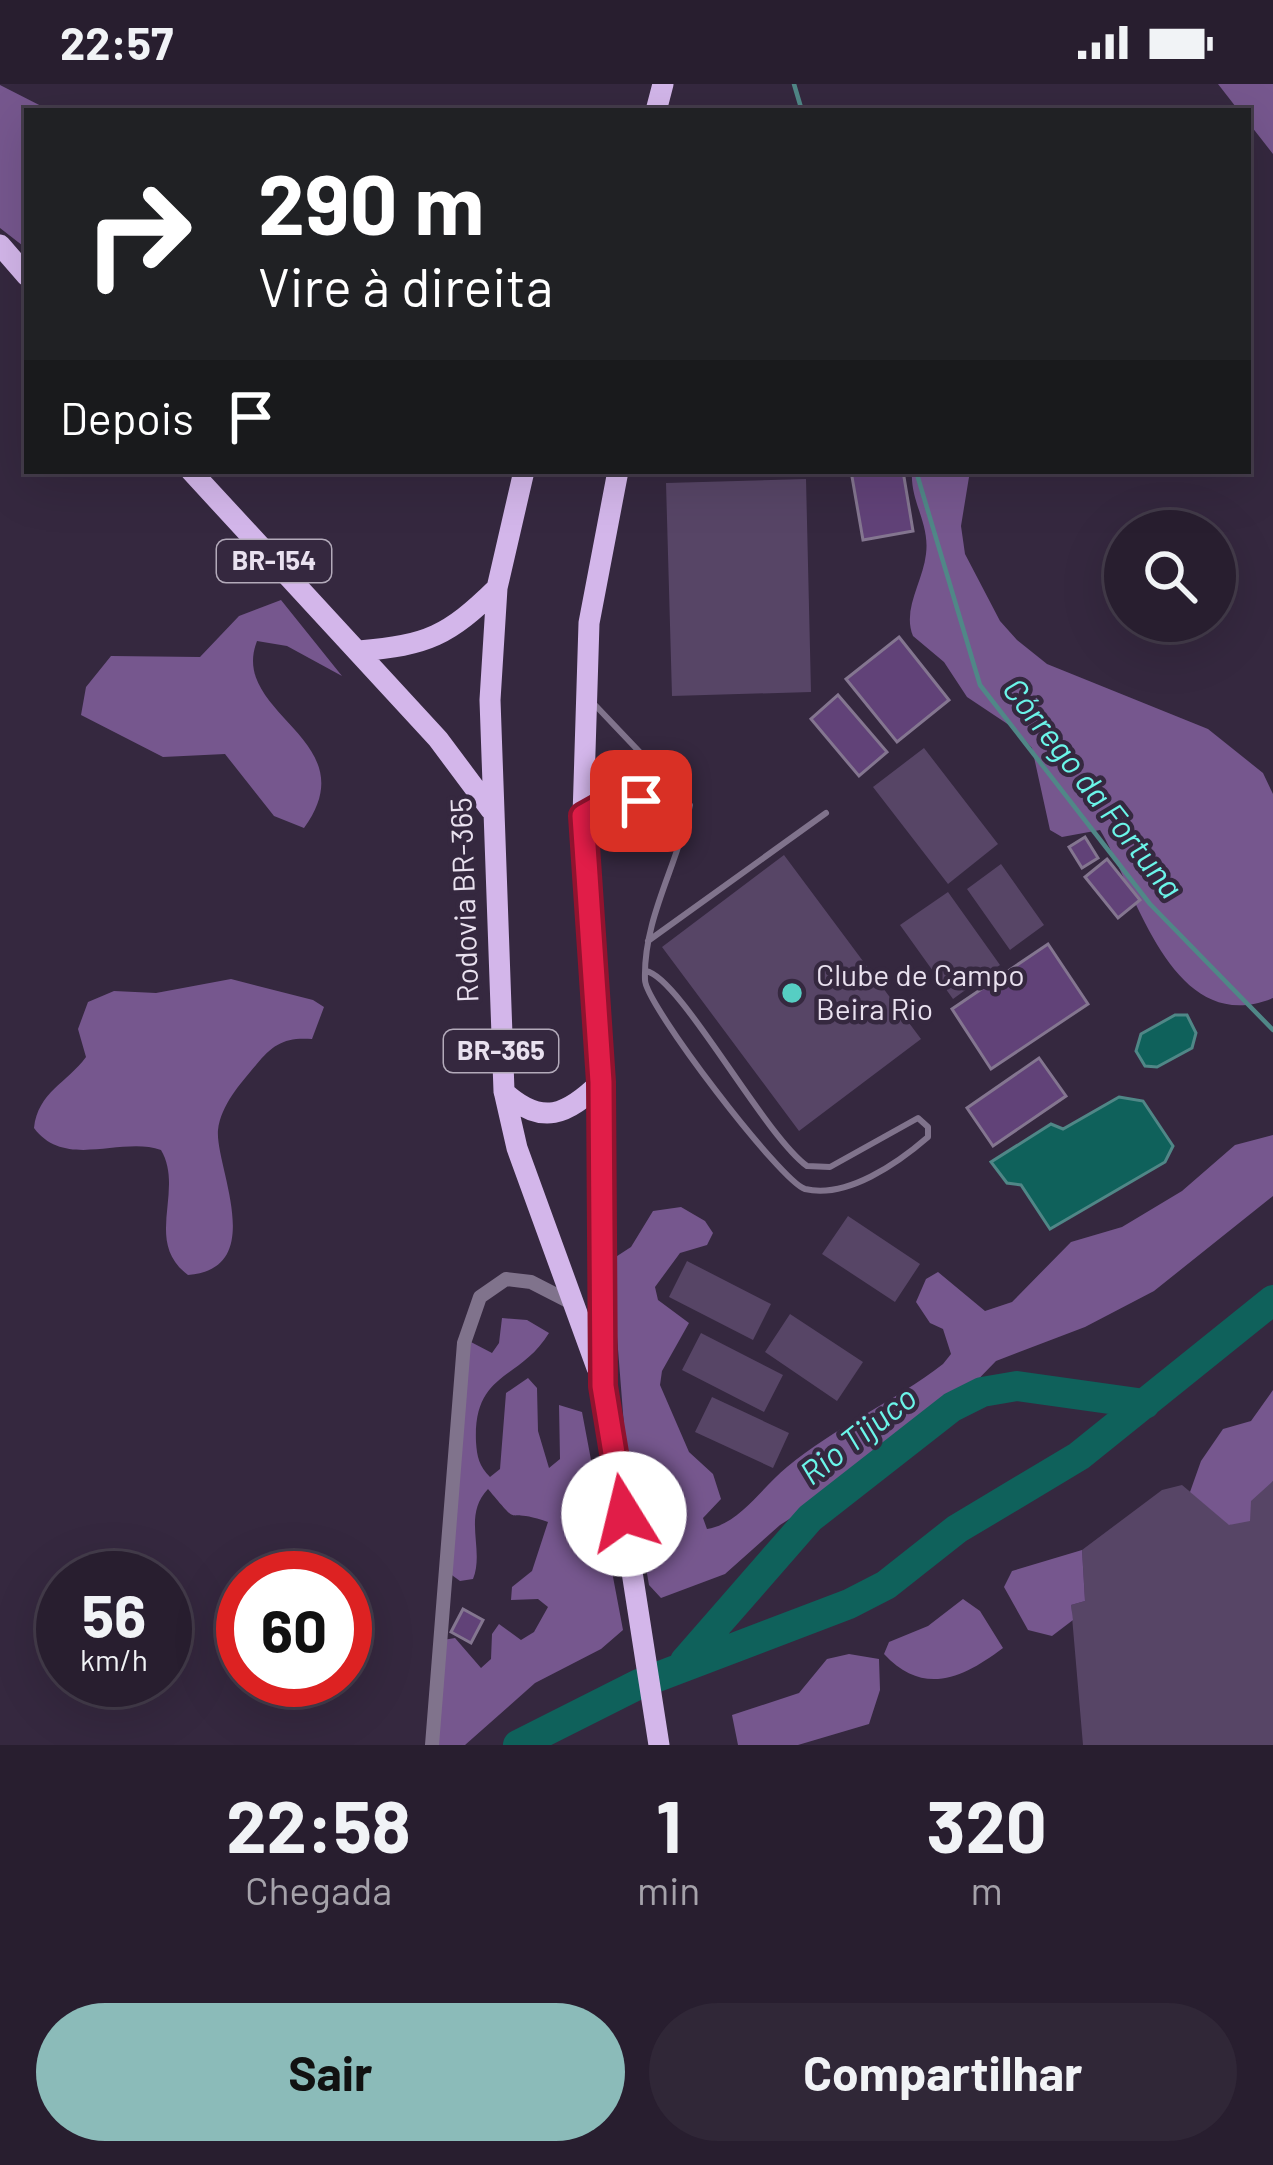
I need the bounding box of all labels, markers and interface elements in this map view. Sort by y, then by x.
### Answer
text: 22:57 [60,15,173,69]
text: 290 m [258,151,484,252]
icon: right [60,156,216,312]
text: Vire à direita [258,253,553,318]
icon: arrive [218,384,284,450]
text: Depois [60,390,194,444]
map controls [1104,510,1236,642]
button: search [1104,510,1236,642]
road number: BR-154 [217,540,331,582]
water label: Córrego da Fortuna [995,669,1192,906]
pin [590,750,692,852]
icon: arrive [608,768,674,834]
street label: Rodovia BR-365 [441,797,485,1003]
place label: Clube de Campo Beira Rio [816,956,1025,1026]
marker: Clube de Campo Beira Rio [779,980,805,1006]
road number: BR-365 [444,1030,558,1072]
water label: Rio Tijuco [791,1376,924,1492]
position arrow [561,1451,687,1577]
speed limit sign: 60 [216,1551,372,1707]
text: 56 [82,1578,146,1650]
text: km/h [80,1641,148,1677]
text: 22:58 [226,1781,411,1867]
text: 1 [656,1781,681,1867]
text: 320 [927,1781,1047,1867]
text: Chegada [245,1866,392,1913]
text: min [637,1866,700,1913]
text: m [970,1866,1003,1913]
button: Sair [36,2003,625,2141]
button: Compartilhar [649,2003,1237,2141]

